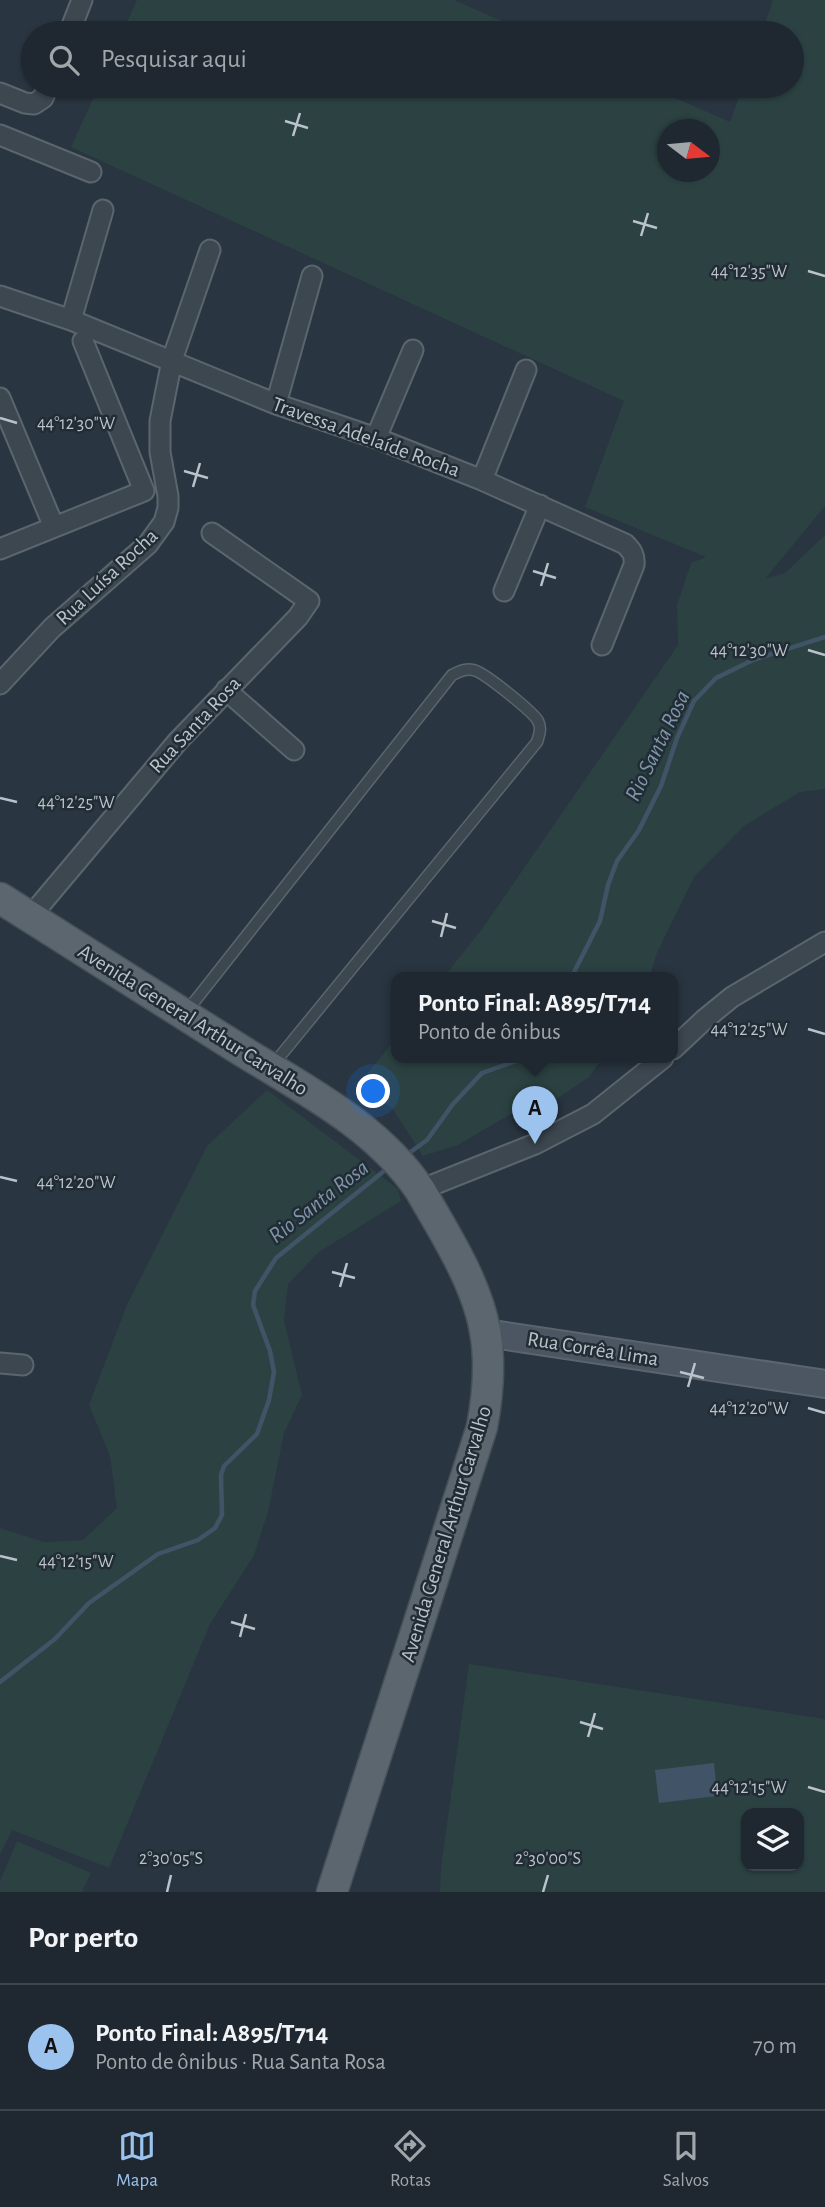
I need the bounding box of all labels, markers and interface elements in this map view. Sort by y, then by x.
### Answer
search box [21,21,804,98]
icon: search [45,41,83,79]
text: Pesquisar aqui [101,46,247,72]
north arrow [657,119,720,182]
text: 44°12'35"W [711,263,787,281]
street label: Travessa Adelaíde Rocha [269,393,463,481]
text: 44°12'30"W [37,415,115,433]
street label: Rua Luísa Rocha [52,525,162,629]
text: 44°12'30"W [710,642,788,660]
street label: Rua Santa Rosa [145,672,245,777]
water label: Rio Santa Rosa [621,687,695,805]
text: 44°12'25"W [37,794,115,812]
street label: Avenida General Arthur Carvalho [74,940,312,1100]
popup [391,972,678,1063]
text: Ponto Final: A895/T714 [418,990,651,1016]
text: Ponto de ônibus [418,1021,561,1044]
text: 44°12'25"W [710,1021,788,1039]
your location [356,1074,390,1108]
pin: A [512,1086,558,1144]
water label: Rio Santa Rosa [265,1156,373,1248]
text: 44°12'20"W [36,1174,116,1192]
street label: Rua Corrêa Lima [526,1328,660,1370]
text: 44°12'20"W [709,1400,789,1418]
street label: Avenida General Arthur Carvalho [397,1404,495,1664]
text: 44°12'15"W [38,1553,114,1571]
text: 44°12'15"W [711,1779,787,1797]
map controls [741,1808,804,1871]
button: layers [741,1808,804,1871]
text: 2°30'05"S [139,1850,203,1868]
text: 2°30'00"S [515,1850,581,1868]
text: Por perto [28,1923,138,1953]
text: Ponto Final: A895/T714 [95,2020,328,2046]
text: A [44,2035,58,2058]
text: 70 m [753,2035,797,2058]
text: Ponto de ônibus · Rua Santa Rosa [95,2051,386,2074]
tab: Mapa [116,2127,158,2192]
tab: Rotas [390,2127,431,2192]
tab: Salvos [663,2127,709,2192]

